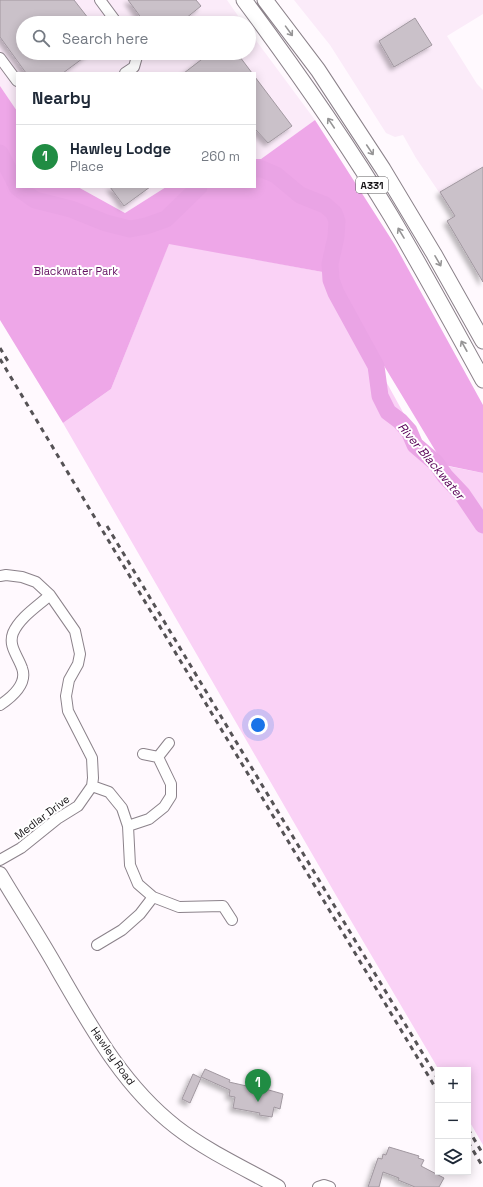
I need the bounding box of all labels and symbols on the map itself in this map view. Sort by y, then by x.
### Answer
one-way arrow [285,26,293,37]
one-way arrow [327,118,335,129]
one-way arrow [366,144,374,155]
road number: A331 [356,177,388,193]
one-way arrow [396,227,404,239]
one-way arrow [434,255,442,267]
park label: Blackwater Park [34,264,118,278]
one-way arrow [460,340,468,352]
water label: River Blackwater [394,419,469,504]
your location [248,715,268,735]
street label: Medlar Drive [12,792,72,842]
street label: Hawley Road [88,1024,138,1088]
pin: 1 [245,1069,271,1102]

